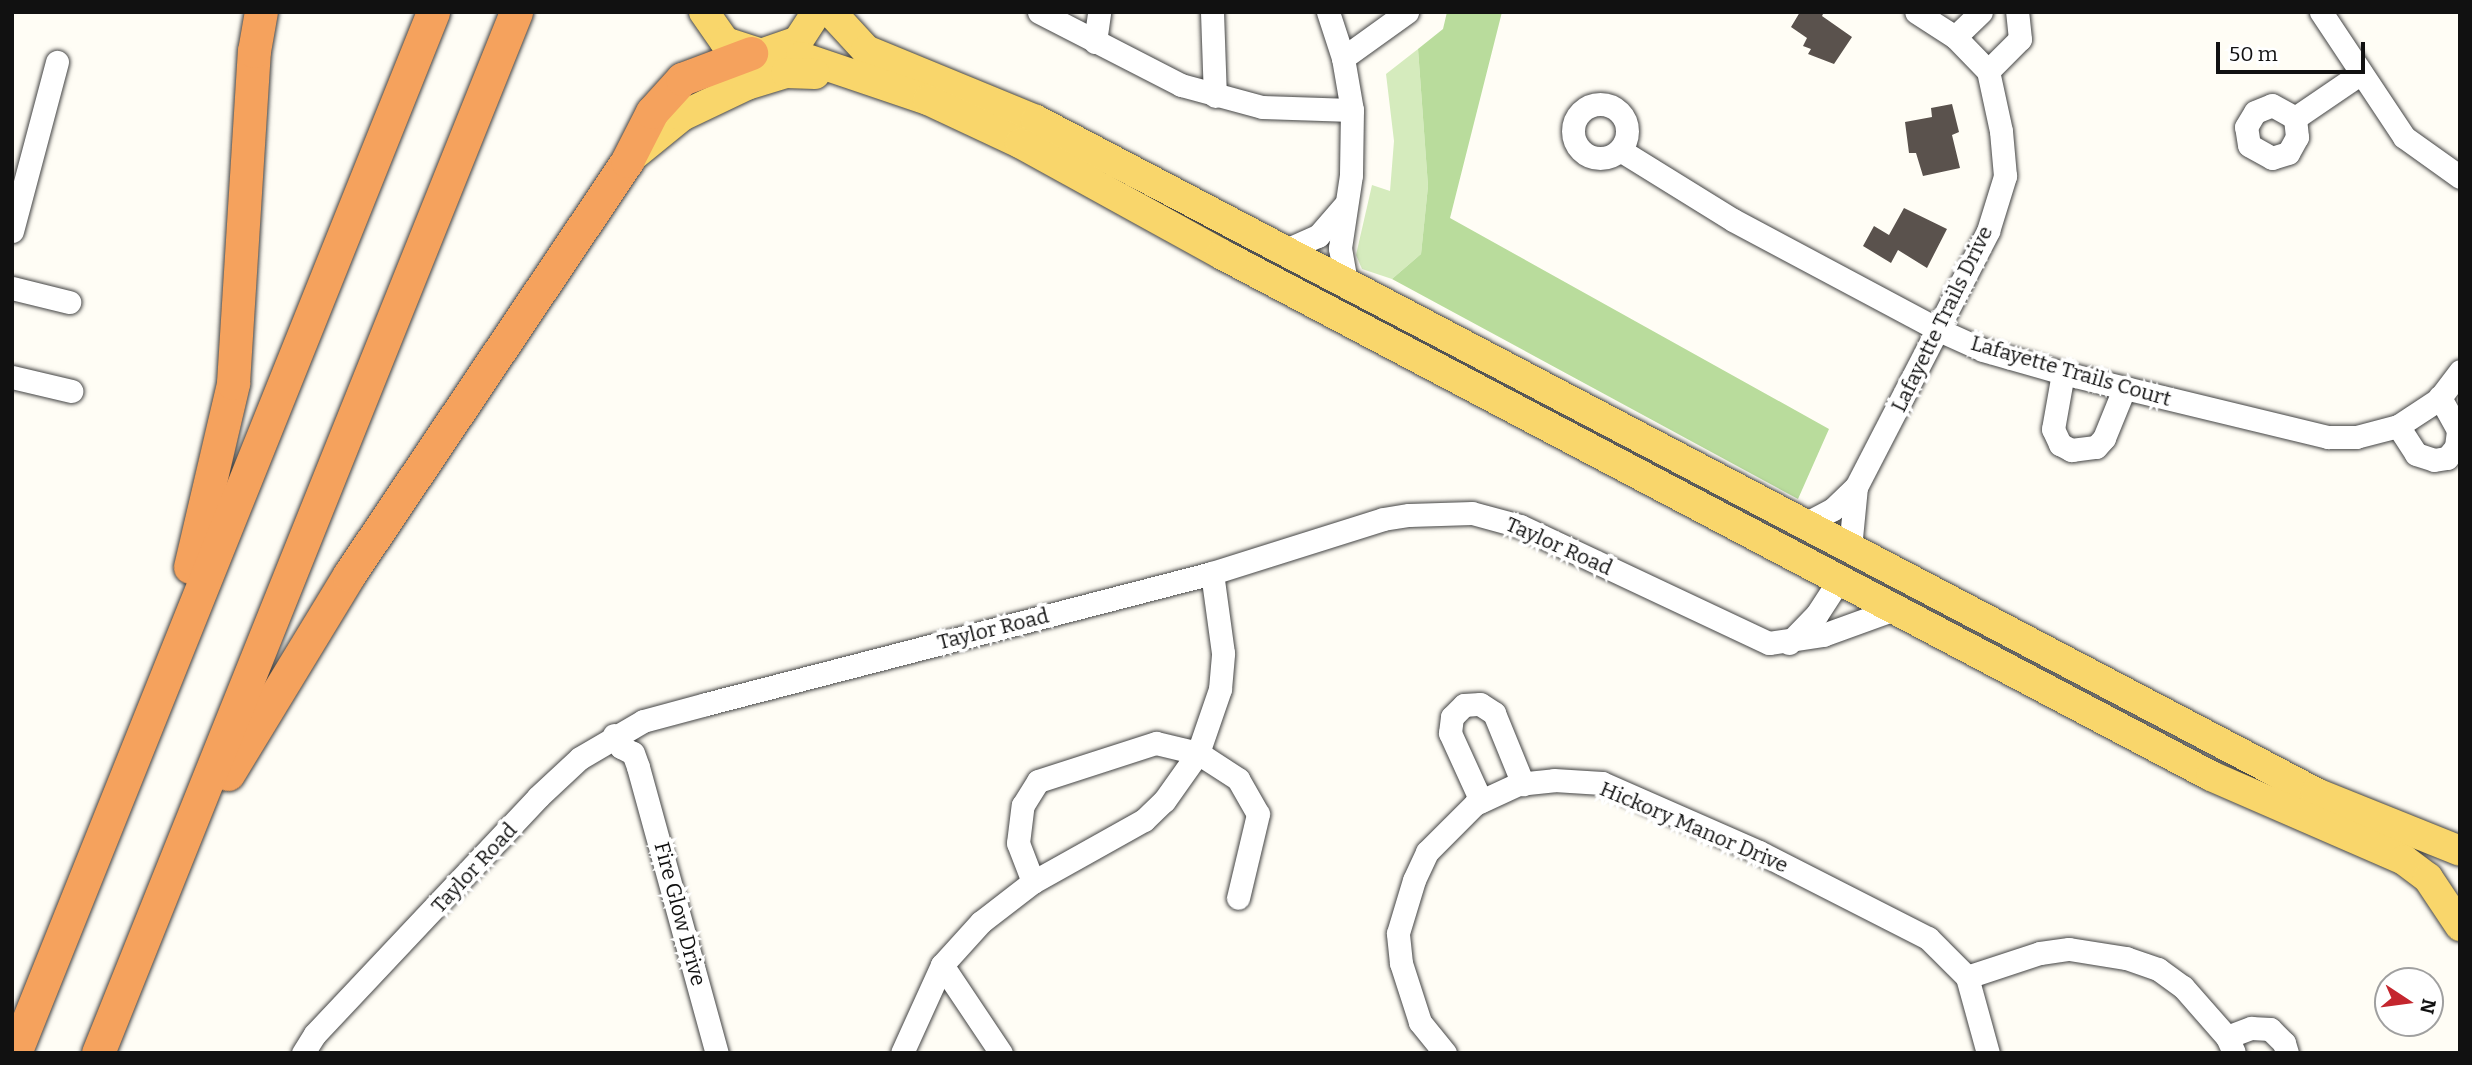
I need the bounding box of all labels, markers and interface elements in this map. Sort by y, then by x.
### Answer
scale bar [2220,28,2369,72]
text: 50 m [2229,41,2278,67]
street label: Lafayette Trails Drive [1886,222,1998,416]
street label: Lafayette Trails Court [1968,330,2174,412]
street label: Taylor Road [1502,511,1616,581]
street label: Taylor Road [935,603,1051,655]
street label: Hickory Manor Drive [1596,776,1792,878]
street label: Taylor Road [426,818,522,918]
street label: Fire Glow Drive [649,839,711,989]
north arrow [2374,967,2444,1037]
text: N [2415,997,2441,1016]

